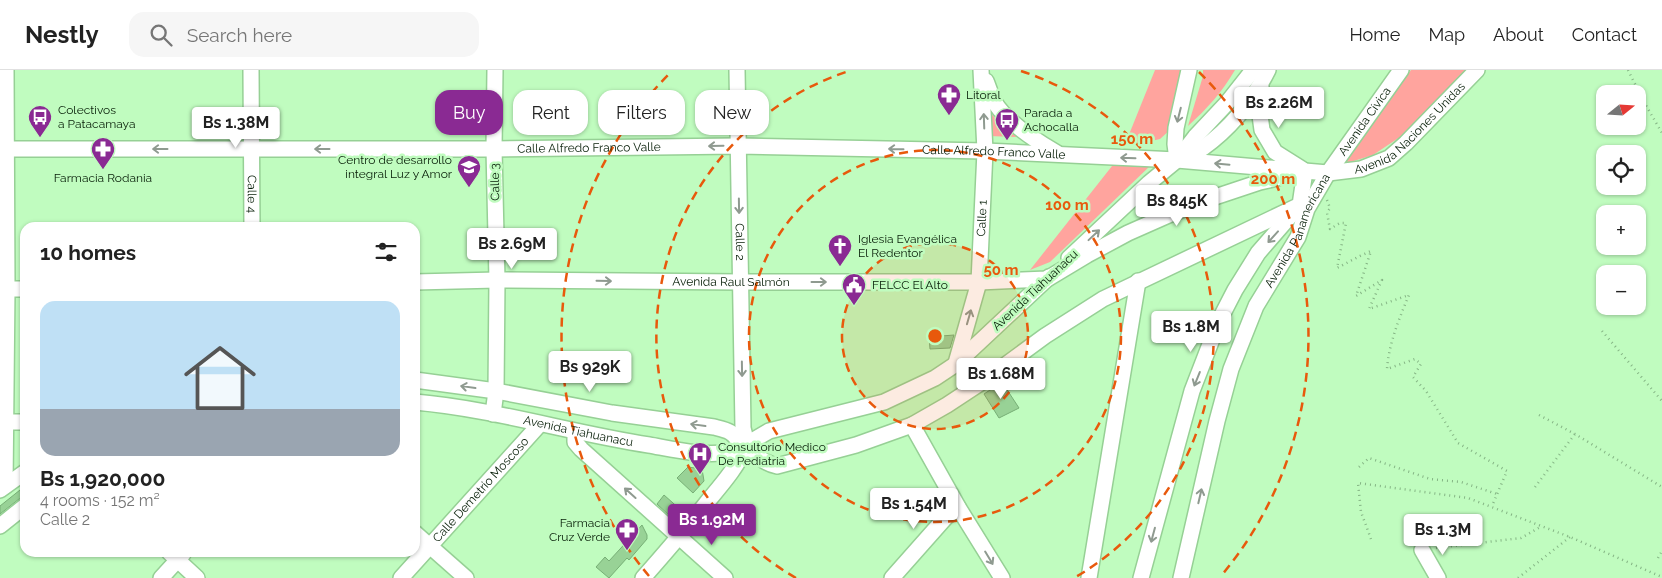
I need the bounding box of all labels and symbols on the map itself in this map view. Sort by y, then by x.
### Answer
street label: Avenida Naciones Unidas [1354,79,1468,177]
pharmacy icon: Litoral [936,82,962,116]
street label: Avenida Cívica [1336,84,1394,158]
north arrow [1596,85,1646,135]
pin: Bs 2.26M [1227,87,1331,129]
place label: Litoral [966,88,1001,102]
place label: Colectivos a Patacamaya [58,103,135,131]
bus stop icon: Colectivos a Patacamaya [27,104,53,138]
pin: Bs 1.38M [184,106,288,149]
place label: Parada a Achocalla [1024,106,1079,134]
one-way arrow [1174,106,1183,122]
bus stop icon: Parada a Achocalla [994,107,1020,141]
one-way arrow [979,114,988,130]
text: 150 m [1111,130,1153,148]
pharmacy icon: Farmacia Rodania [90,136,116,170]
street label: Calle Alfredo Franco Valle [517,140,661,156]
one-way arrow [708,141,724,151]
street label: Calle Alfredo Franco Valle [922,143,1066,162]
one-way arrow [152,144,168,154]
one-way arrow [315,144,331,154]
one-way arrow [888,145,904,154]
place label: Centro de desarrollo integral Luz y Amor [338,153,453,181]
one-way arrow [1121,153,1137,162]
school or university icon: Centro de desarrollo integral Luz y Amor [456,154,482,188]
one-way arrow [1214,159,1230,168]
street label: Calle 3 [488,163,502,201]
text: 200 m [1251,170,1295,188]
place label: Farmacia Rodania [54,171,152,185]
street label: Avenida Panamericana [1262,171,1333,290]
street label: Calle 4 [245,175,259,213]
pin: Bs 845K [1131,184,1223,227]
text: 100 m [1045,196,1089,214]
one-way arrow [734,198,744,214]
street label: Calle 1 [974,200,990,237]
street label: Calle 2 [733,223,747,261]
pin: Bs 2.69M [460,228,564,270]
one-way arrow [1087,229,1100,241]
one-way arrow [1267,230,1279,243]
place label: Iglesia Evangélica El Redentor [858,232,957,260]
church icon: Iglesia Evangélica El Redentor [827,233,853,267]
street label: Avenida Tiahuanacu [989,247,1081,333]
text: 50 m [983,261,1019,279]
public building icon: FELCC El Alto [841,272,867,306]
street label: Avenida Raul Salmón [672,274,790,289]
one-way arrow [595,276,611,286]
one-way arrow [810,277,826,287]
place label: FELCC El Alto [872,278,948,292]
one-way arrow [965,310,975,326]
pin: Bs 1.8M [1145,310,1237,353]
centre of rings [926,327,944,345]
pin: Bs 929K [544,350,636,393]
pin: Bs 1.68M [949,358,1053,400]
one-way arrow [737,360,747,376]
one-way arrow [1191,371,1200,386]
one-way arrow [460,382,476,392]
street label: Avenida Tiahuanacu [522,413,634,449]
one-way arrow [690,420,706,430]
street label: Calle Demetrio Moscoso [430,434,532,545]
place label: Consultorio Medico De Pediatria [718,440,826,468]
hospital icon: Consultorio Medico De Pediatria [687,441,713,475]
one-way arrow [623,487,636,499]
pin: Bs 1.54M [862,488,966,530]
one-way arrow [1196,489,1205,505]
pin: Bs 1.92M [660,504,764,546]
pin: Bs 1.3M [1397,514,1489,556]
place label: Farmacia Cruz Verde [549,516,610,544]
pharmacy icon: Farmacia Cruz Verde [614,517,640,551]
one-way arrow [1148,527,1157,543]
one-way arrow [985,550,995,564]

